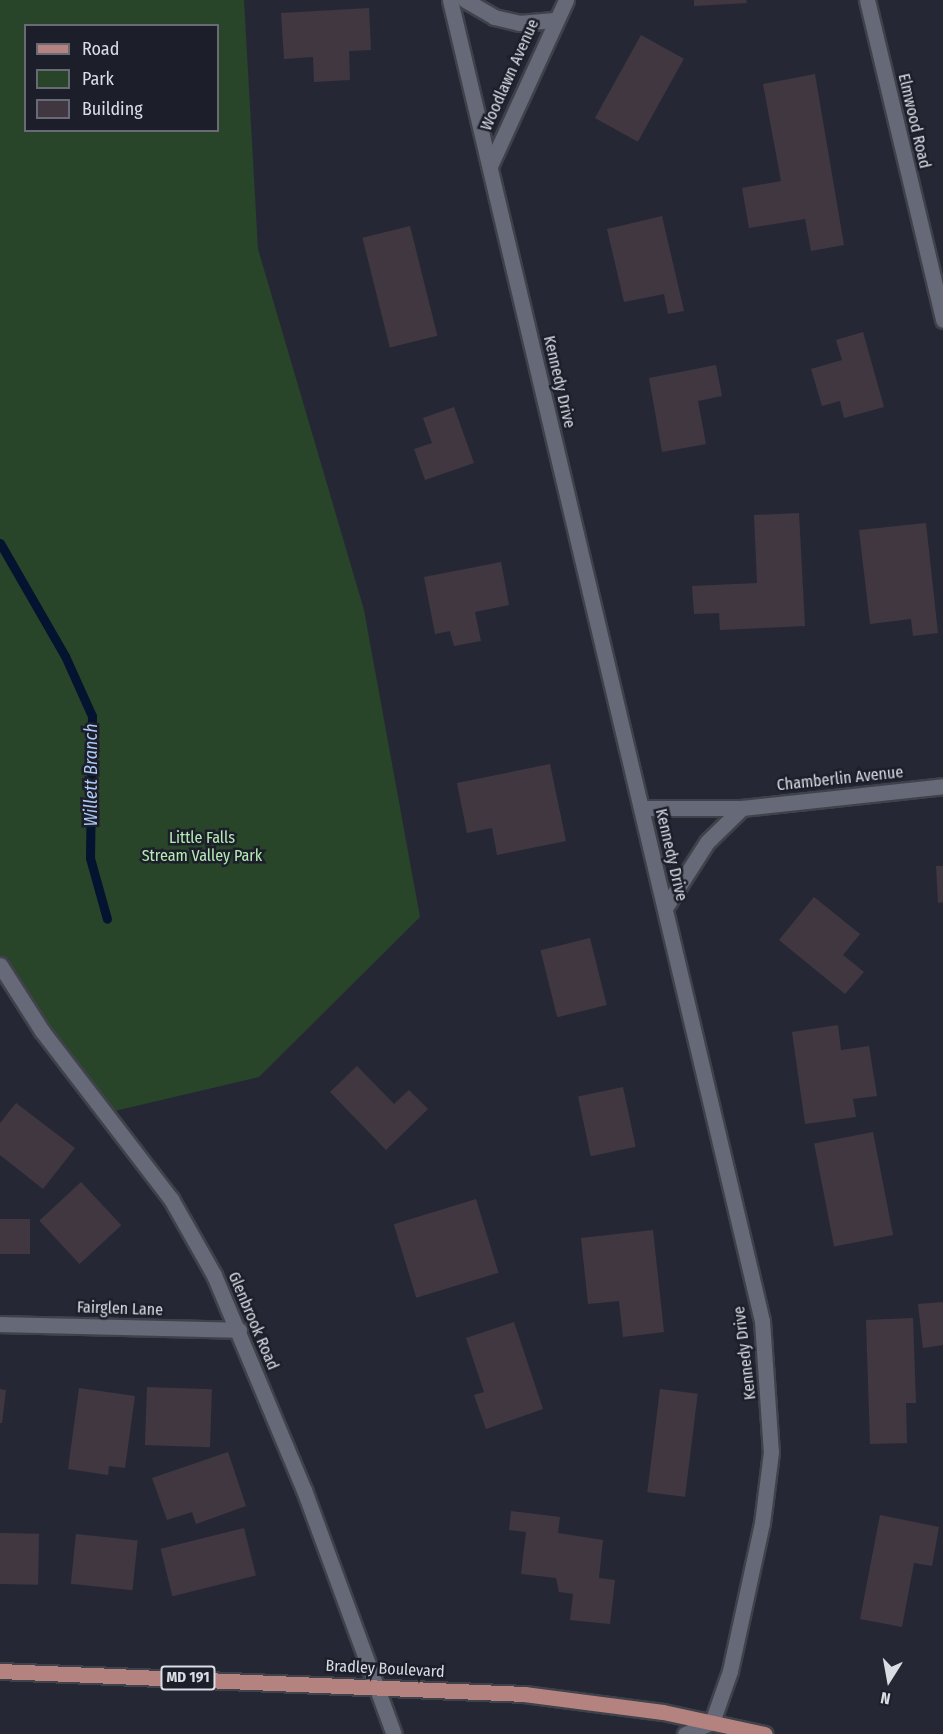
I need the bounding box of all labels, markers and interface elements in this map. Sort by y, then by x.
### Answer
street label: Woodlawn Avenue [477,16,543,134]
legend [24,24,219,132]
text: Road [82,38,119,60]
text: Park [82,68,114,90]
street label: Elmwood Road [894,72,934,170]
text: Building [82,98,143,120]
street label: Kennedy Drive [539,334,579,430]
water label: Willett Branch [80,723,102,827]
street label: Chamberlin Avenue [776,763,904,795]
street label: Kennedy Drive [651,807,691,903]
park label: Little Falls Stream Valley Park [142,828,262,866]
street label: Glenbrook Road [224,1269,282,1373]
street label: Fairglen Lane [77,1298,163,1320]
street label: Kennedy Drive [730,1305,760,1401]
north arrow [859,1650,919,1710]
street label: Bradley Boulevard [325,1656,445,1682]
road number: MD 191 [160,1666,216,1690]
text: N [879,1688,892,1708]

